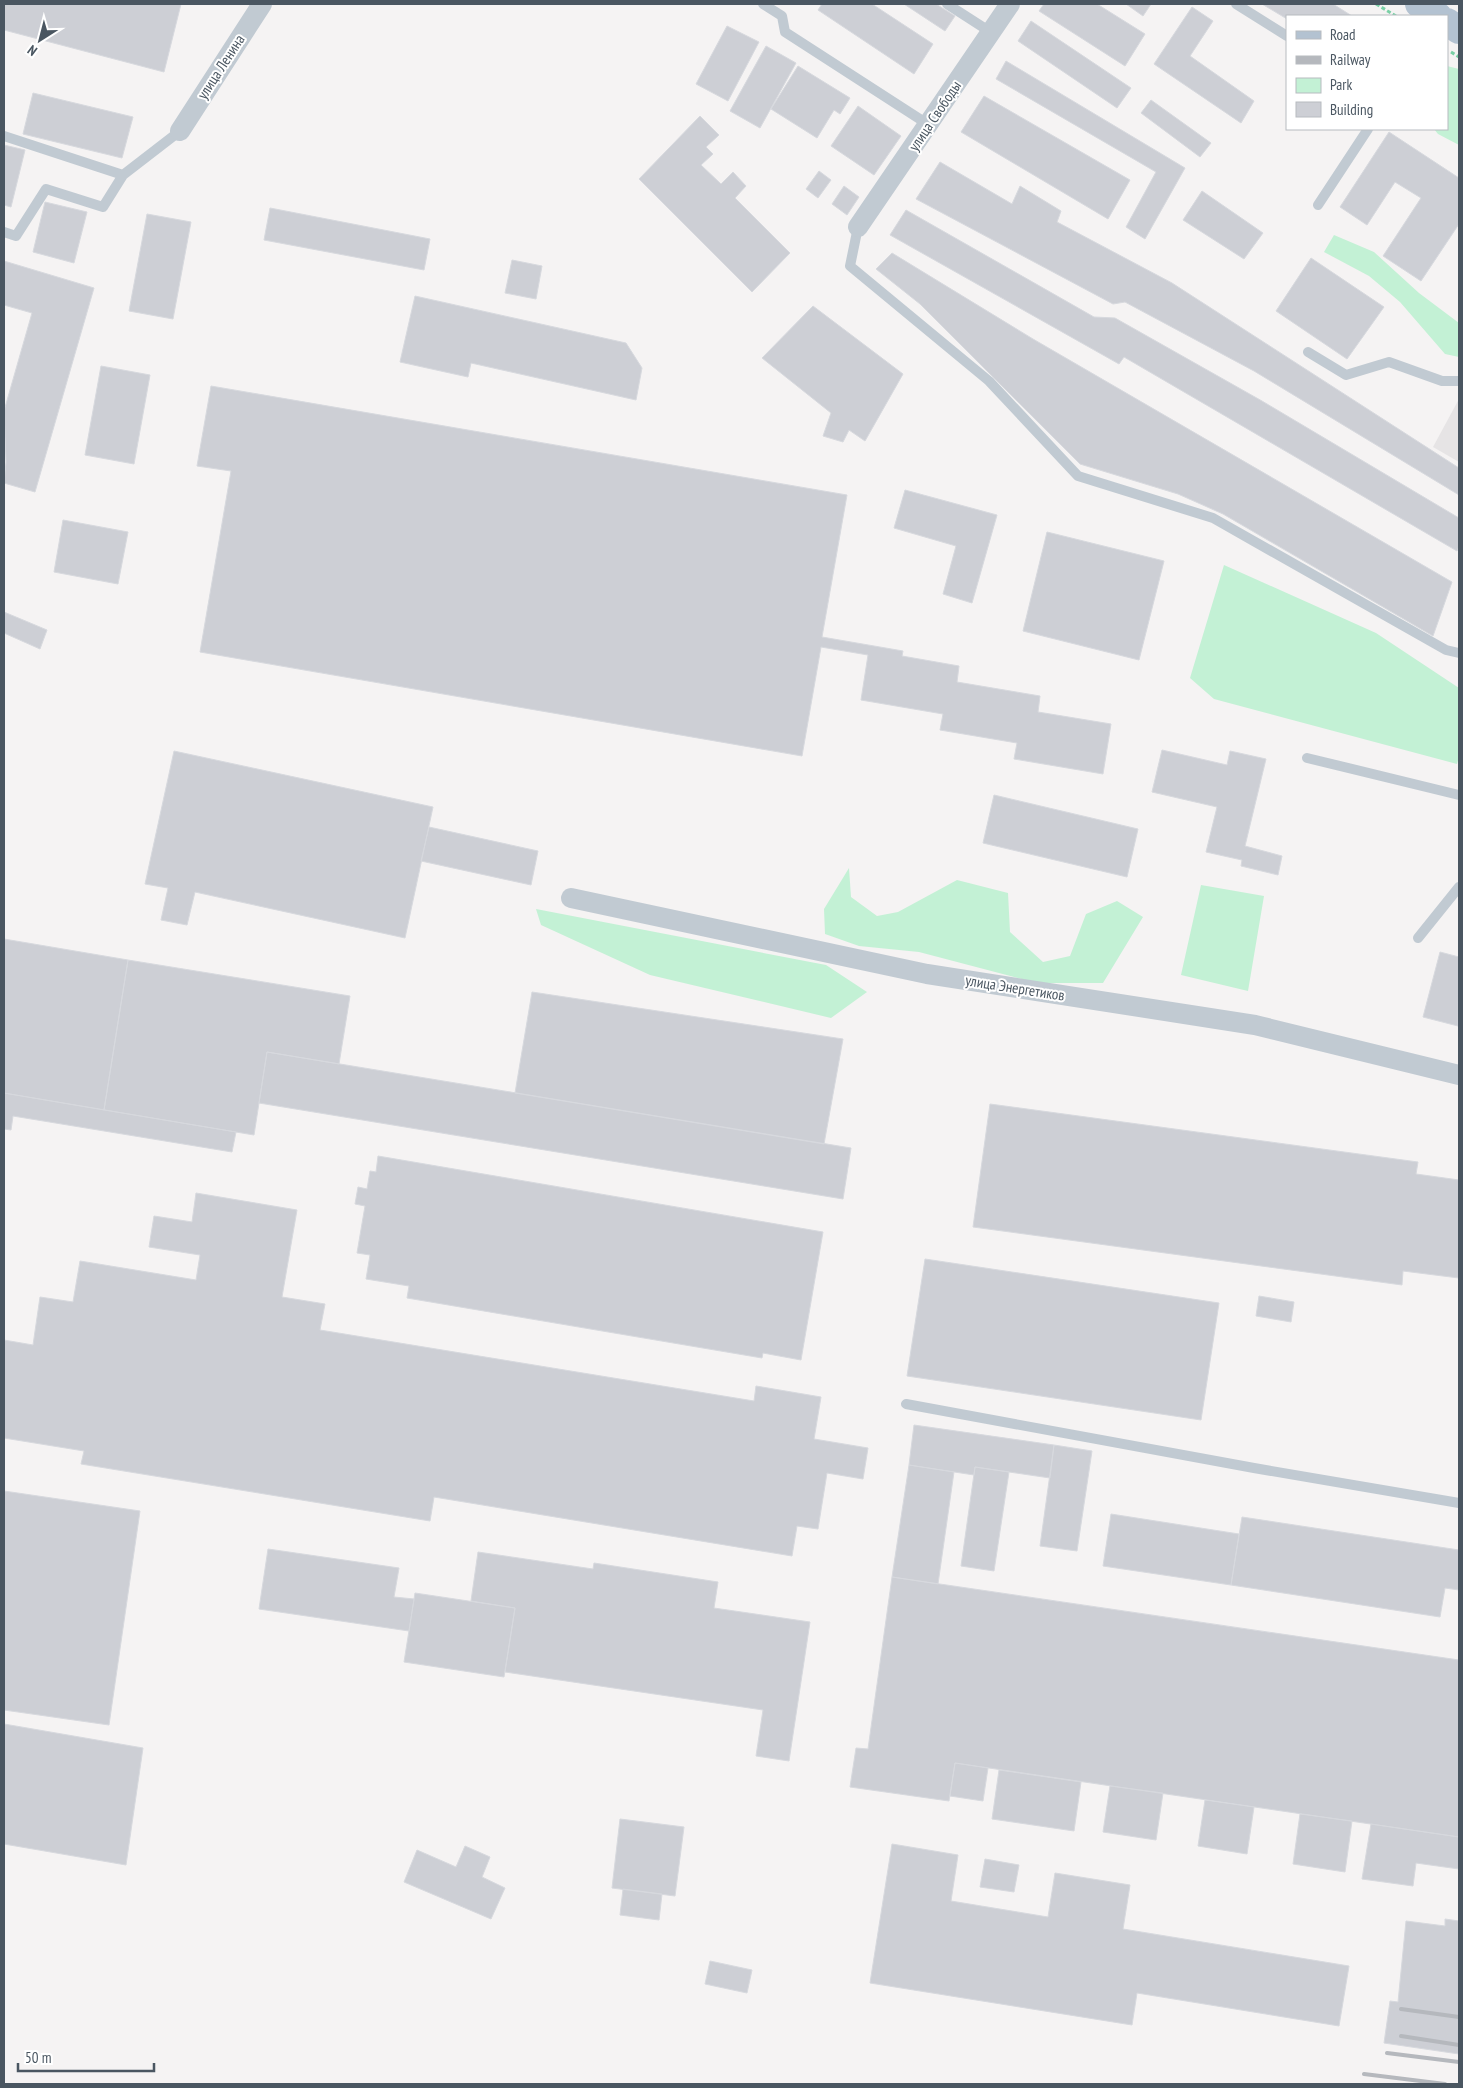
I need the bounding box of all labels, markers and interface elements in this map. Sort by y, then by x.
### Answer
north arrow [15,15,65,65]
legend [1286,15,1448,130]
text: Road [1330,25,1356,44]
street label: улица Ленина [193,31,249,103]
text: N [24,41,41,60]
text: Railway [1330,50,1371,69]
text: Park [1330,75,1352,94]
street label: улица Свободы [904,77,965,155]
text: Building [1330,100,1373,119]
street label: улица Энергетиков [964,970,1066,1005]
scale bar [18,2040,154,2072]
text: 50 m [25,2048,51,2067]

